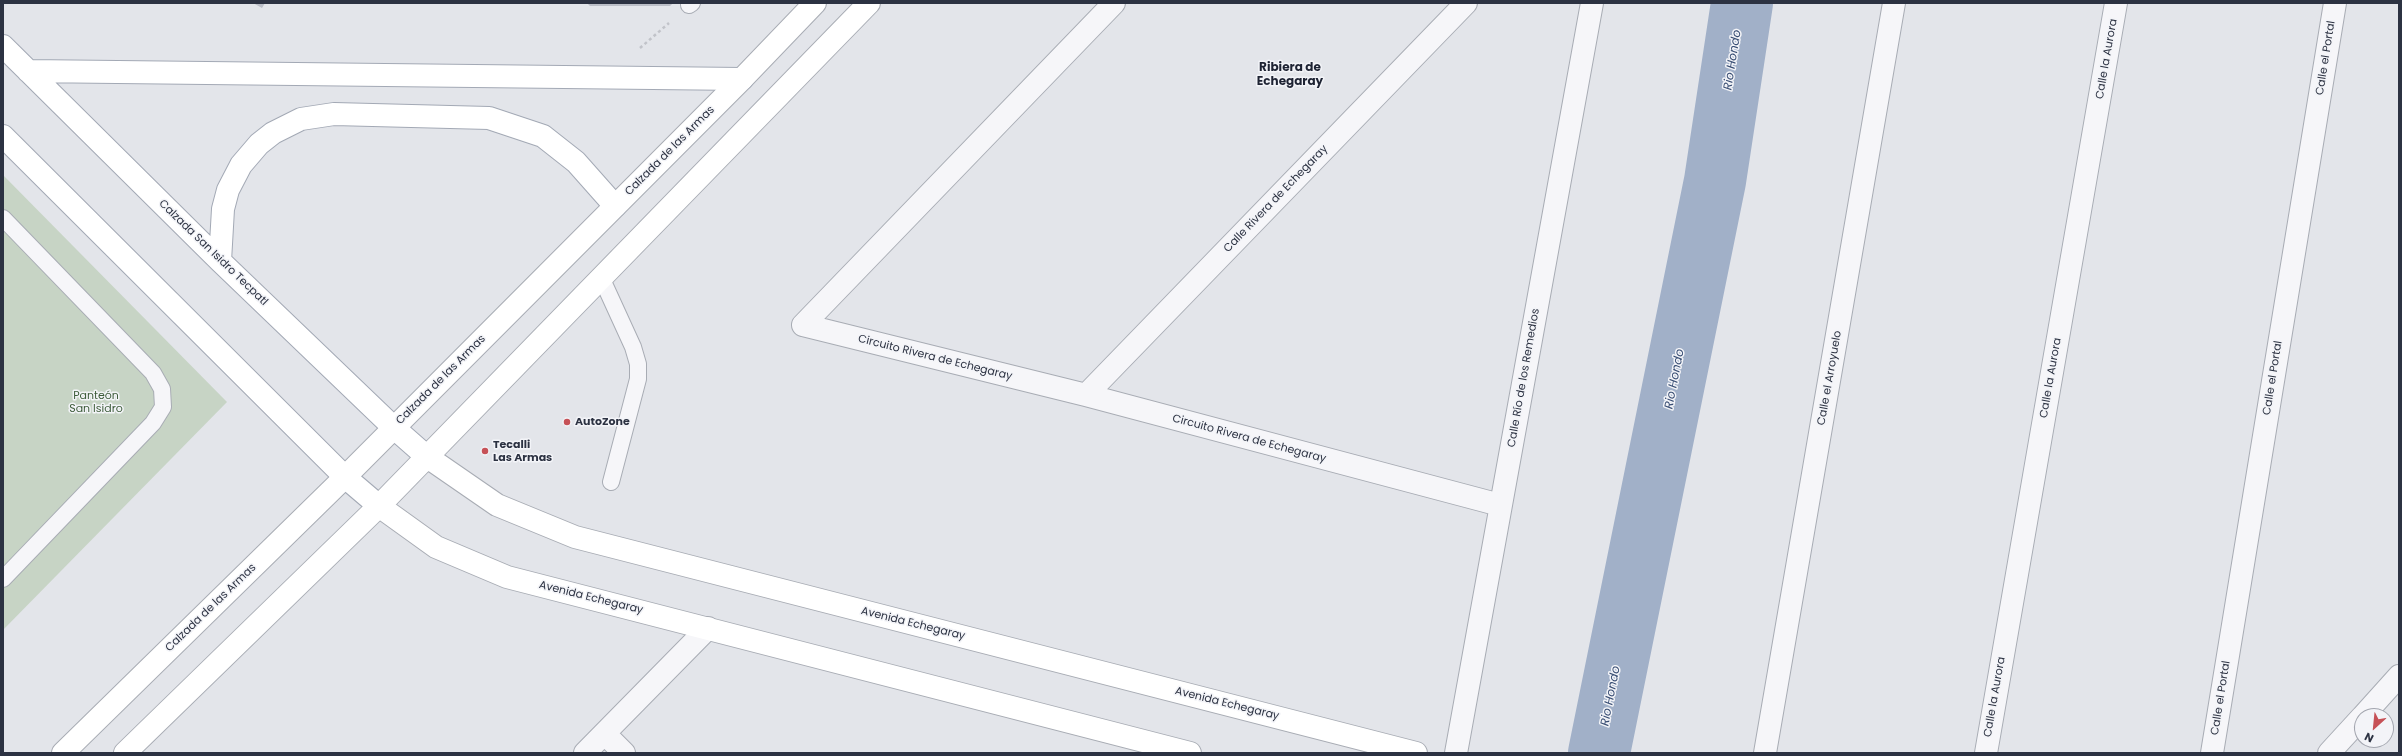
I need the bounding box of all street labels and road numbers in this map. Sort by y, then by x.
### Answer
street label: Calle la Aurora [2093,18,2121,100]
street label: Calle el Portal [2314,20,2338,96]
street label: Calzada de las Armas [623,104,717,198]
street label: Calle Rivera de Echegaray [1221,143,1331,255]
street label: Calzada San Isidro Tecpatl [156,197,270,309]
street label: Calle Río de los Remedios [1505,308,1543,448]
street label: Calle el Arroyuelo [1815,330,1845,426]
street label: Circuito Rivera de Echegaray [856,332,1014,384]
street label: Calzada de las Armas [394,333,488,427]
street label: Calle la Aurora [2037,337,2065,419]
street label: Calle el Portal [2261,340,2285,416]
street label: Circuito Rivera de Echegaray [1171,412,1327,466]
street label: Calzada de las Armas [163,561,259,655]
street label: Avenida Echegaray [538,579,644,617]
street label: Avenida Echegaray [860,605,966,643]
street label: Calle la Aurora [1981,656,2009,738]
street label: Calle el Portal [2209,660,2233,736]
street label: Avenida Echegaray [1174,685,1280,723]

